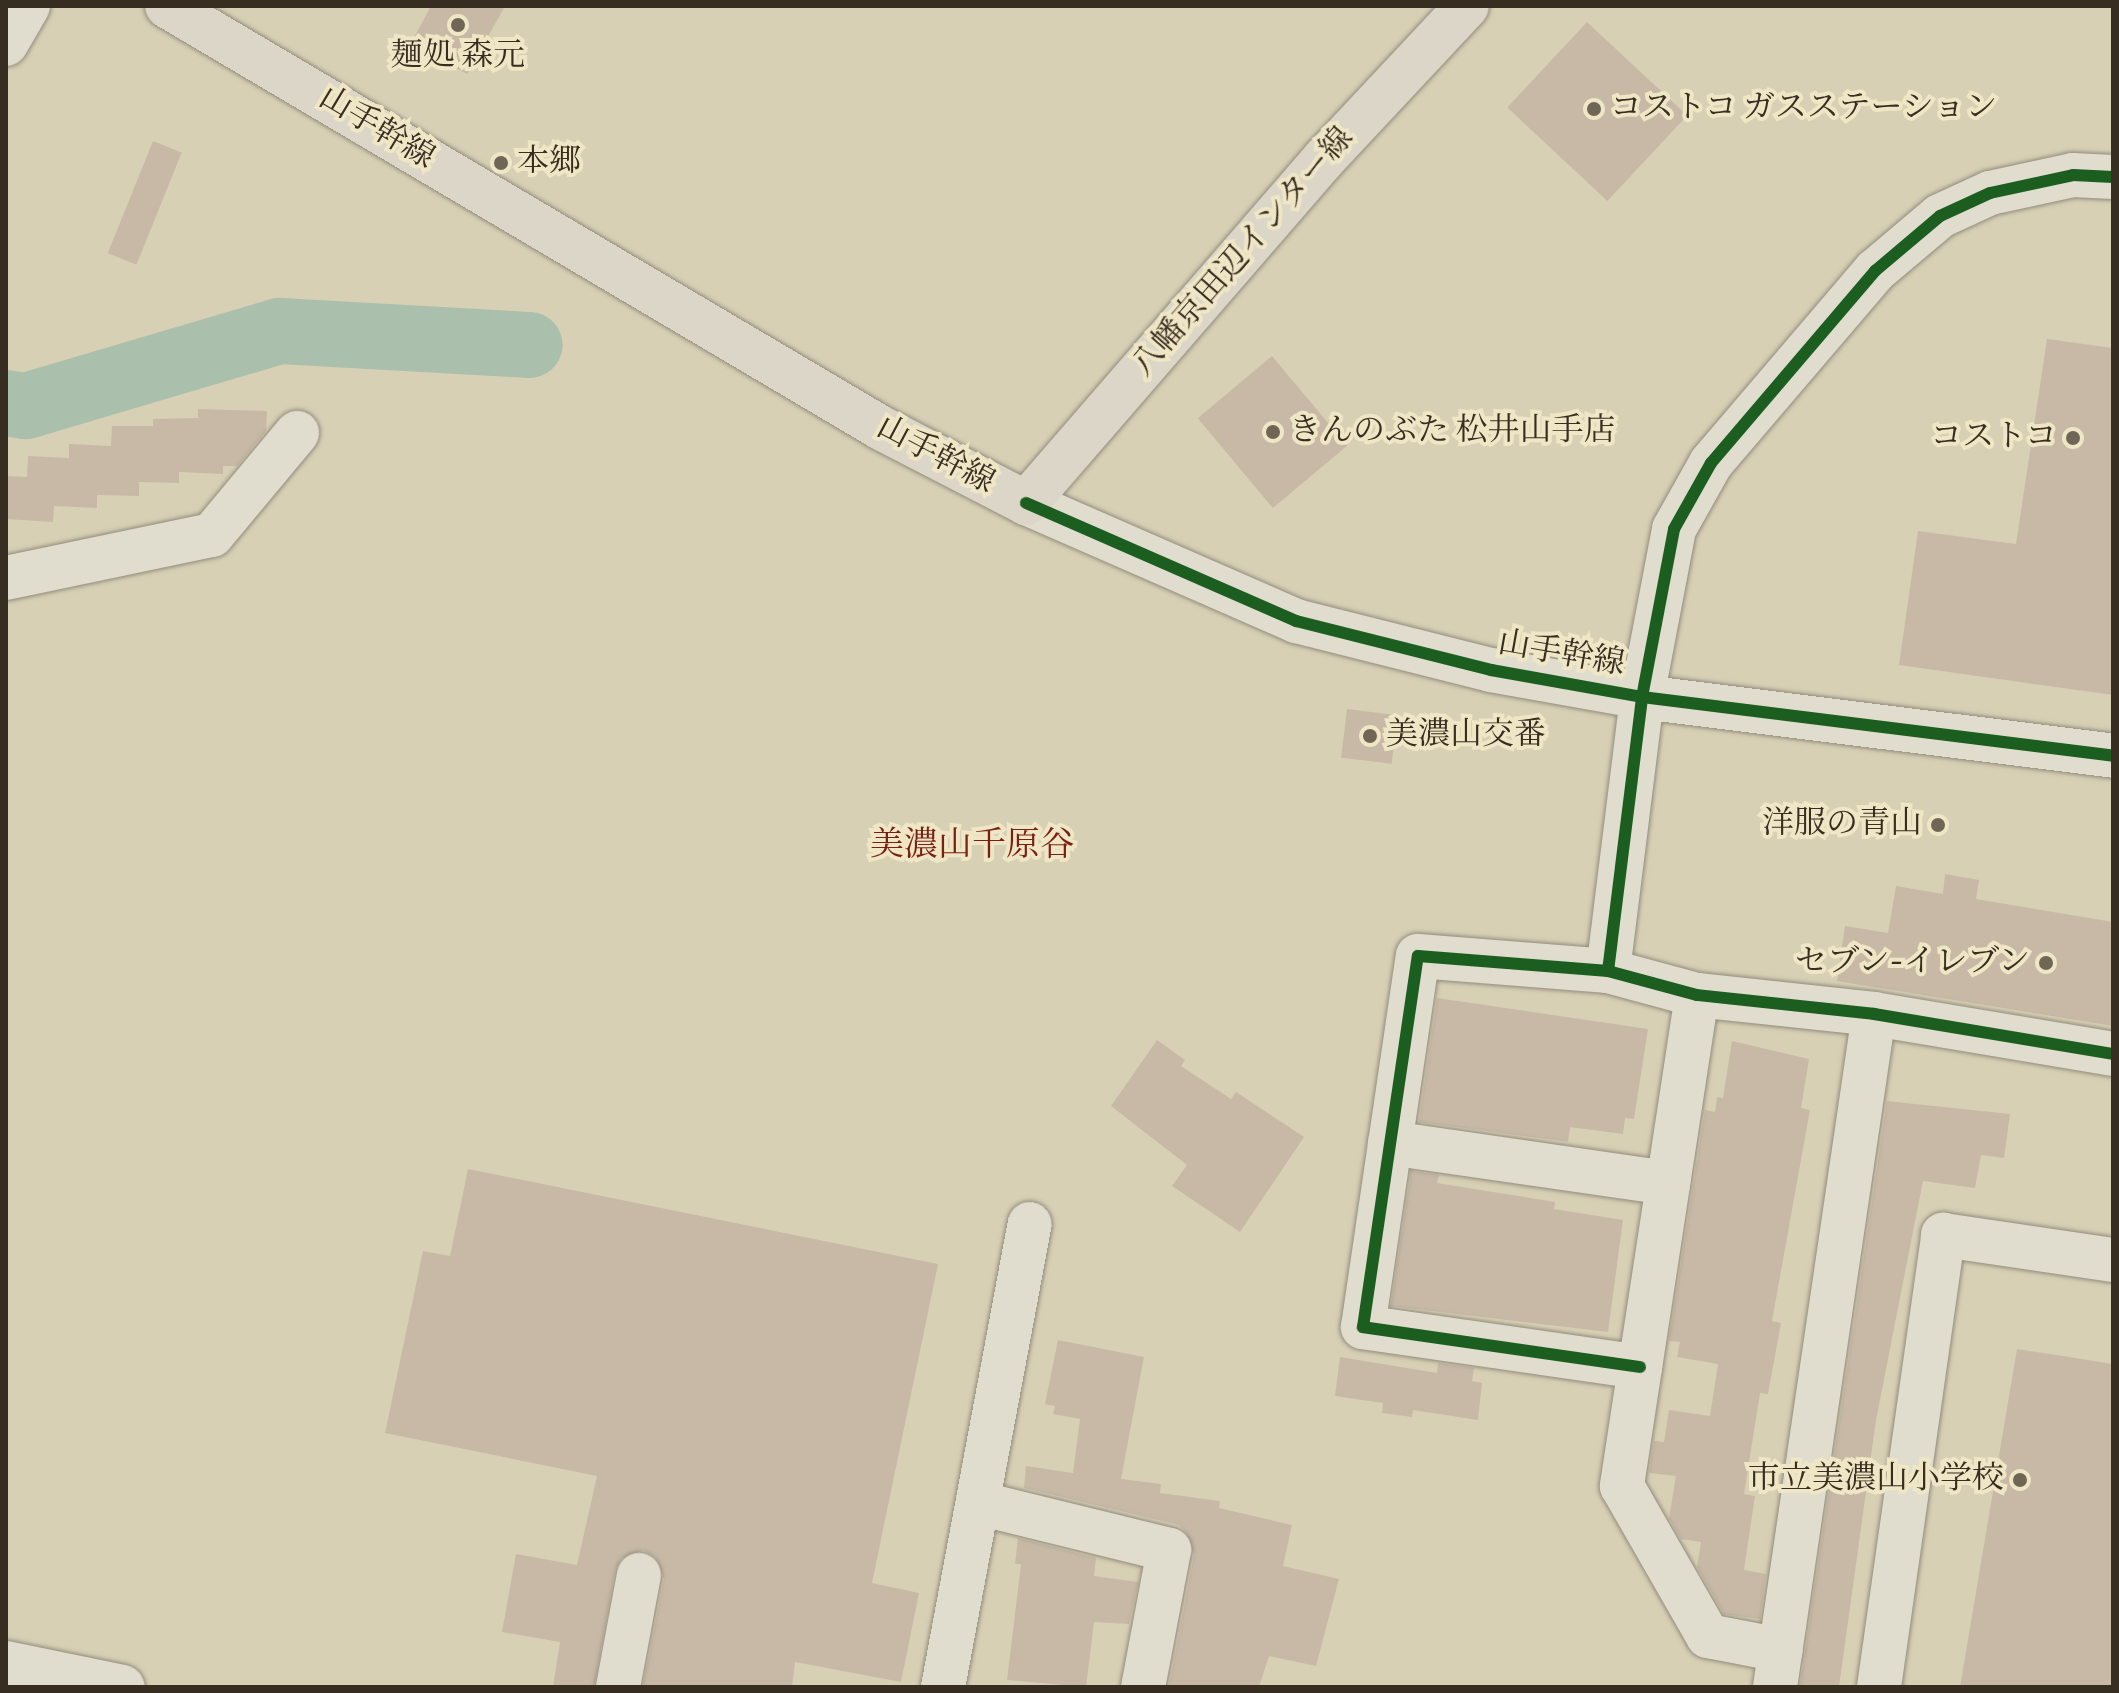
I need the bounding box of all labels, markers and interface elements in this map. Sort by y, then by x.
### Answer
marker: 麺処 森元 [449,16,467,34]
place label: 麺処 森元 [391,38,525,76]
street label: 山手幹線 [311,80,441,178]
place label: コストコ ガスステーション [1610,90,2000,128]
marker: コストコ ガスステーション [1585,100,1603,118]
street label: 八幡京田辺インター線 [1125,120,1363,386]
place label: 本郷 [517,144,581,182]
marker: 本郷 [492,154,510,172]
street label: 山手幹線 [869,409,1001,503]
place label: きんのぶた 松井山手店 [1289,413,1615,451]
place label: コストコ [1929,419,2057,457]
marker: きんのぶた 松井山手店 [1264,423,1282,441]
marker: コストコ [2064,429,2082,447]
street label: 山手幹線 [1495,625,1627,685]
place label: 美濃山交番 [1386,717,1546,755]
marker: 美濃山交番 [1361,727,1379,745]
place label: 洋服の青山 [1762,806,1922,844]
marker: 洋服の青山 [1929,816,1947,834]
district label: 美濃山千原谷 [870,827,1074,867]
place label: セブン-イレブン [1793,944,2030,982]
marker: セブン-イレブン [2037,954,2055,972]
place label: 市立美濃山小学校 [1748,1461,2004,1499]
marker: 市立美濃山小学校 [2011,1471,2029,1489]

